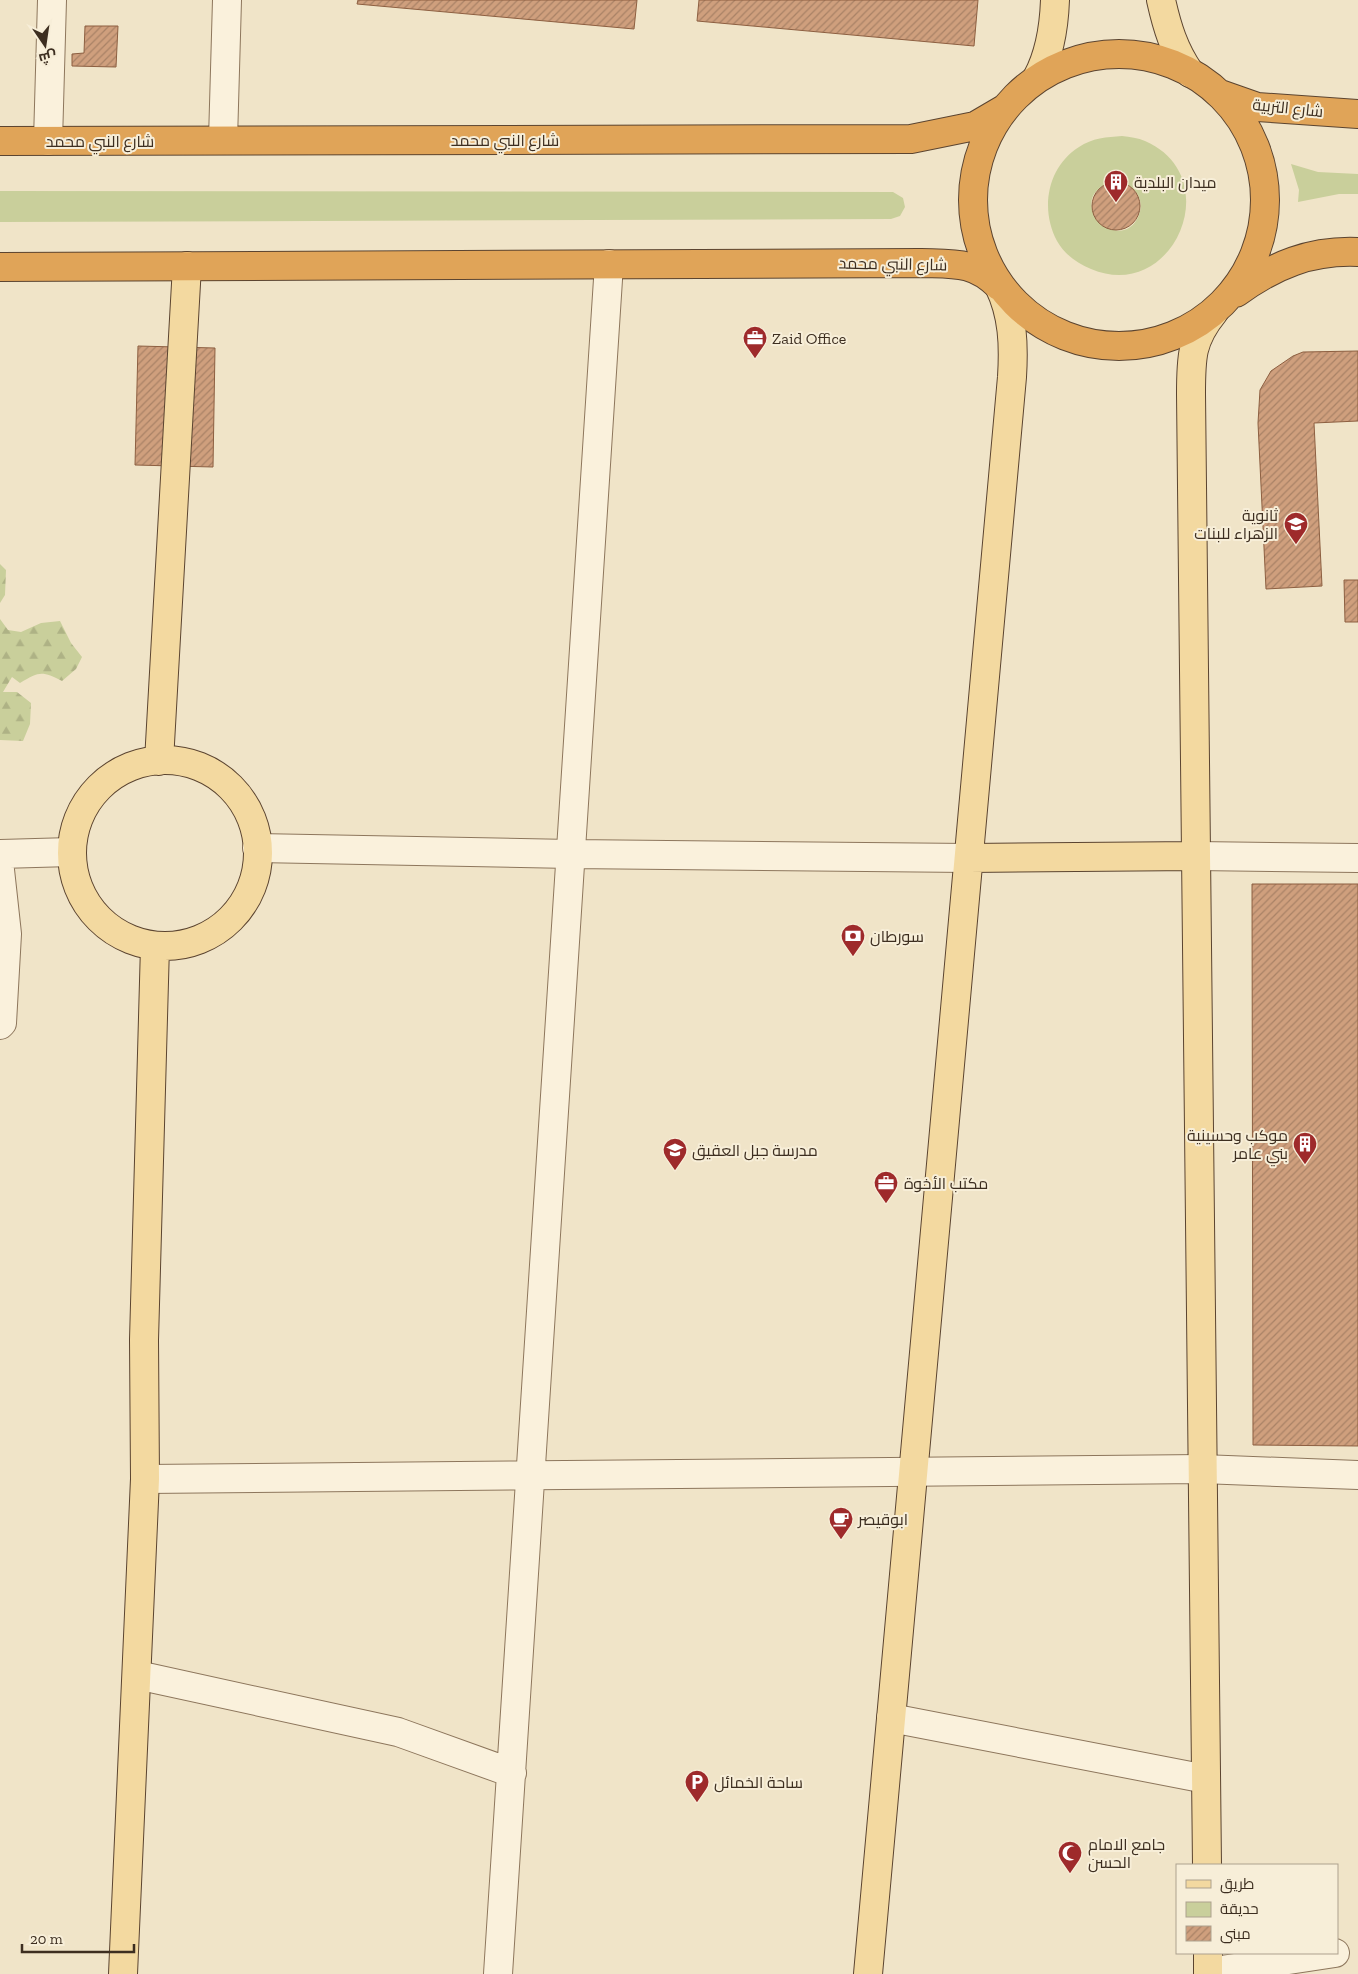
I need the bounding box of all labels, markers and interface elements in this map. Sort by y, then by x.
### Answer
north arrow [20,20,70,70]
text: ش [37,47,58,67]
street label: شارع التربية [1251,95,1324,123]
street label: شارع النبي محمد [451,131,559,154]
street label: شارع النبي محمد [46,132,154,155]
building icon: ميدان البلدية [1103,169,1129,203]
place label: ميدان البلدية [1134,173,1217,193]
street label: شارع النبي محمد [838,254,948,278]
office icon: Zaid Office [742,325,768,359]
place label: Zaid Office [772,329,846,348]
place label: ثانوية الزهراء للبنات [1194,506,1279,543]
school or university icon: ثانوية الزهراء للبنات [1283,511,1309,545]
bank icon: سورطان [840,923,866,957]
place label: سورطان [870,927,924,947]
place label: موكب وحسينية بني عامر [1187,1126,1288,1167]
building icon: موكب وحسينية بني عامر [1292,1131,1318,1165]
school or university icon: مدرسة جبل العقيق [662,1137,688,1171]
place label: مدرسة جبل العقيق [692,1141,818,1161]
office icon: مكتب الأخوة [873,1170,899,1204]
place label: مكتب الأخوة [904,1174,988,1193]
cafe icon: ابوقیصر [828,1506,854,1540]
place label: ابوقیصر [857,1510,908,1529]
parking icon: ساحة الخمائل [684,1769,710,1803]
place label: ساحة الخمائل [714,1773,803,1793]
place label: جامع الامام الحسن [1088,1835,1165,1873]
mosque icon: جامع الامام الحسن [1057,1840,1083,1874]
legend [1176,1864,1338,1954]
text: طريق [1220,1875,1254,1894]
text: حديقة [1220,1900,1259,1918]
scale bar [22,1922,135,1954]
text: مبنى [1220,1925,1251,1944]
text: 20 m [30,1930,63,1948]

